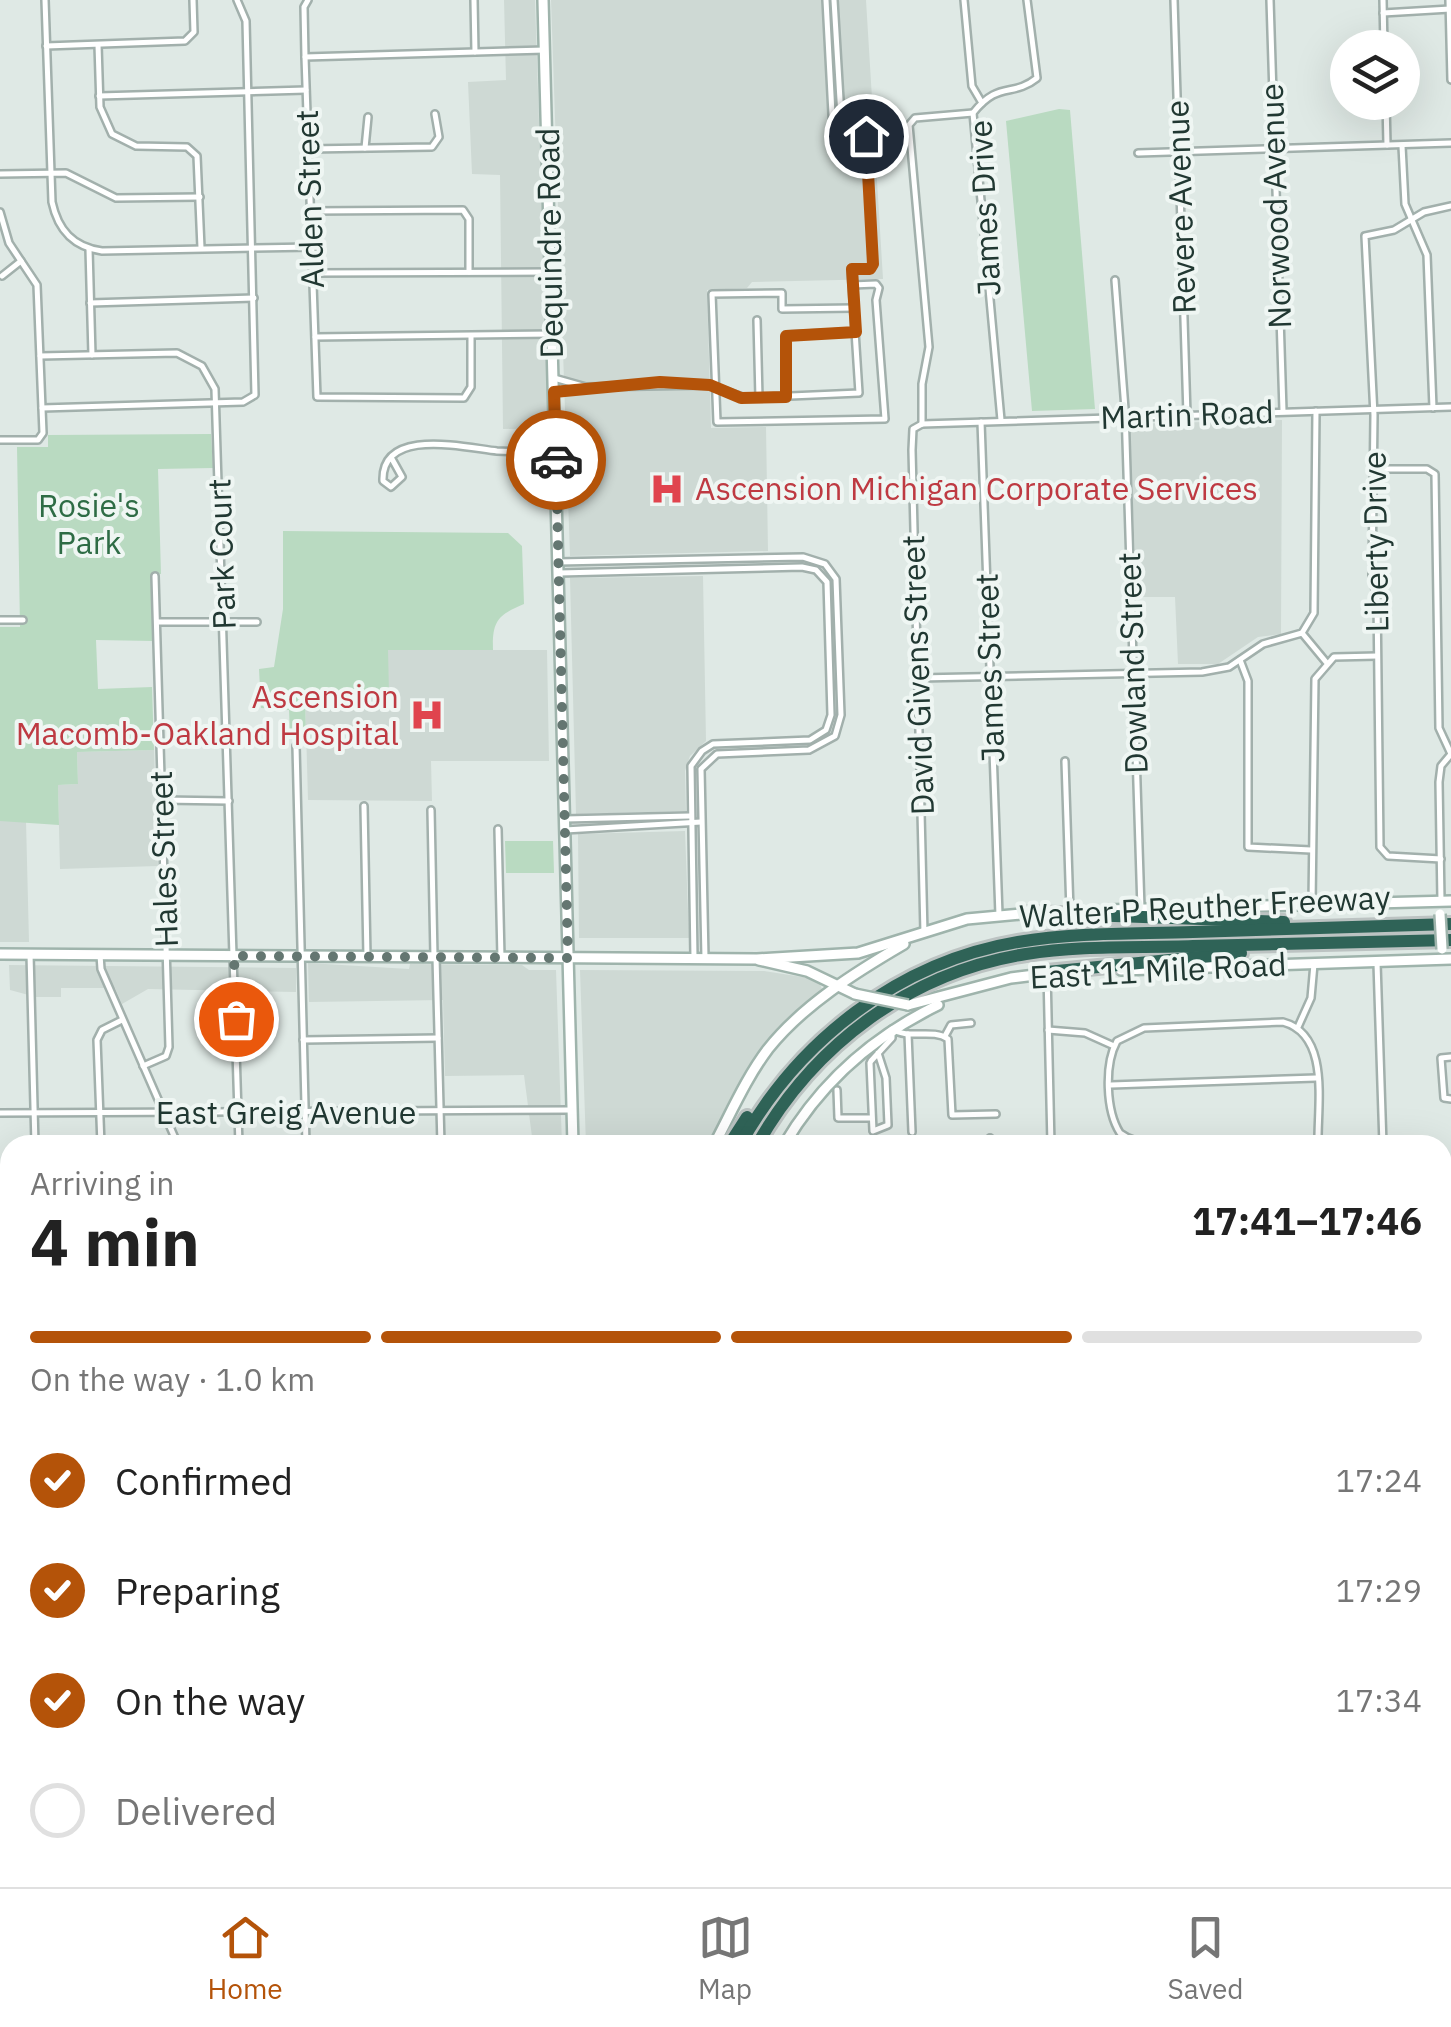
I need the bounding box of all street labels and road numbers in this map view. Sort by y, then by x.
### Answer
street label: Norwood Avenue [1250,83,1300,330]
street label: Revere Avenue [1155,99,1205,315]
street label: Alden Street [285,109,333,289]
street label: James Drive [958,119,1010,297]
street label: Dequindre Road [526,127,572,359]
street label: Martin Road [1100,390,1274,438]
street label: Liberty Drive [1352,451,1398,633]
street label: Park Court [197,478,245,630]
street label: David Givens Street [891,534,943,816]
street label: Dowland Street [1107,552,1157,775]
street label: James Street [965,572,1013,764]
street label: Hales Street [139,770,187,948]
street label: Walter P Reuther Freeway [1018,875,1392,937]
street label: East 11 Mile Road [1028,942,1287,998]
street label: East Greig Avenue [156,1091,416,1133]

